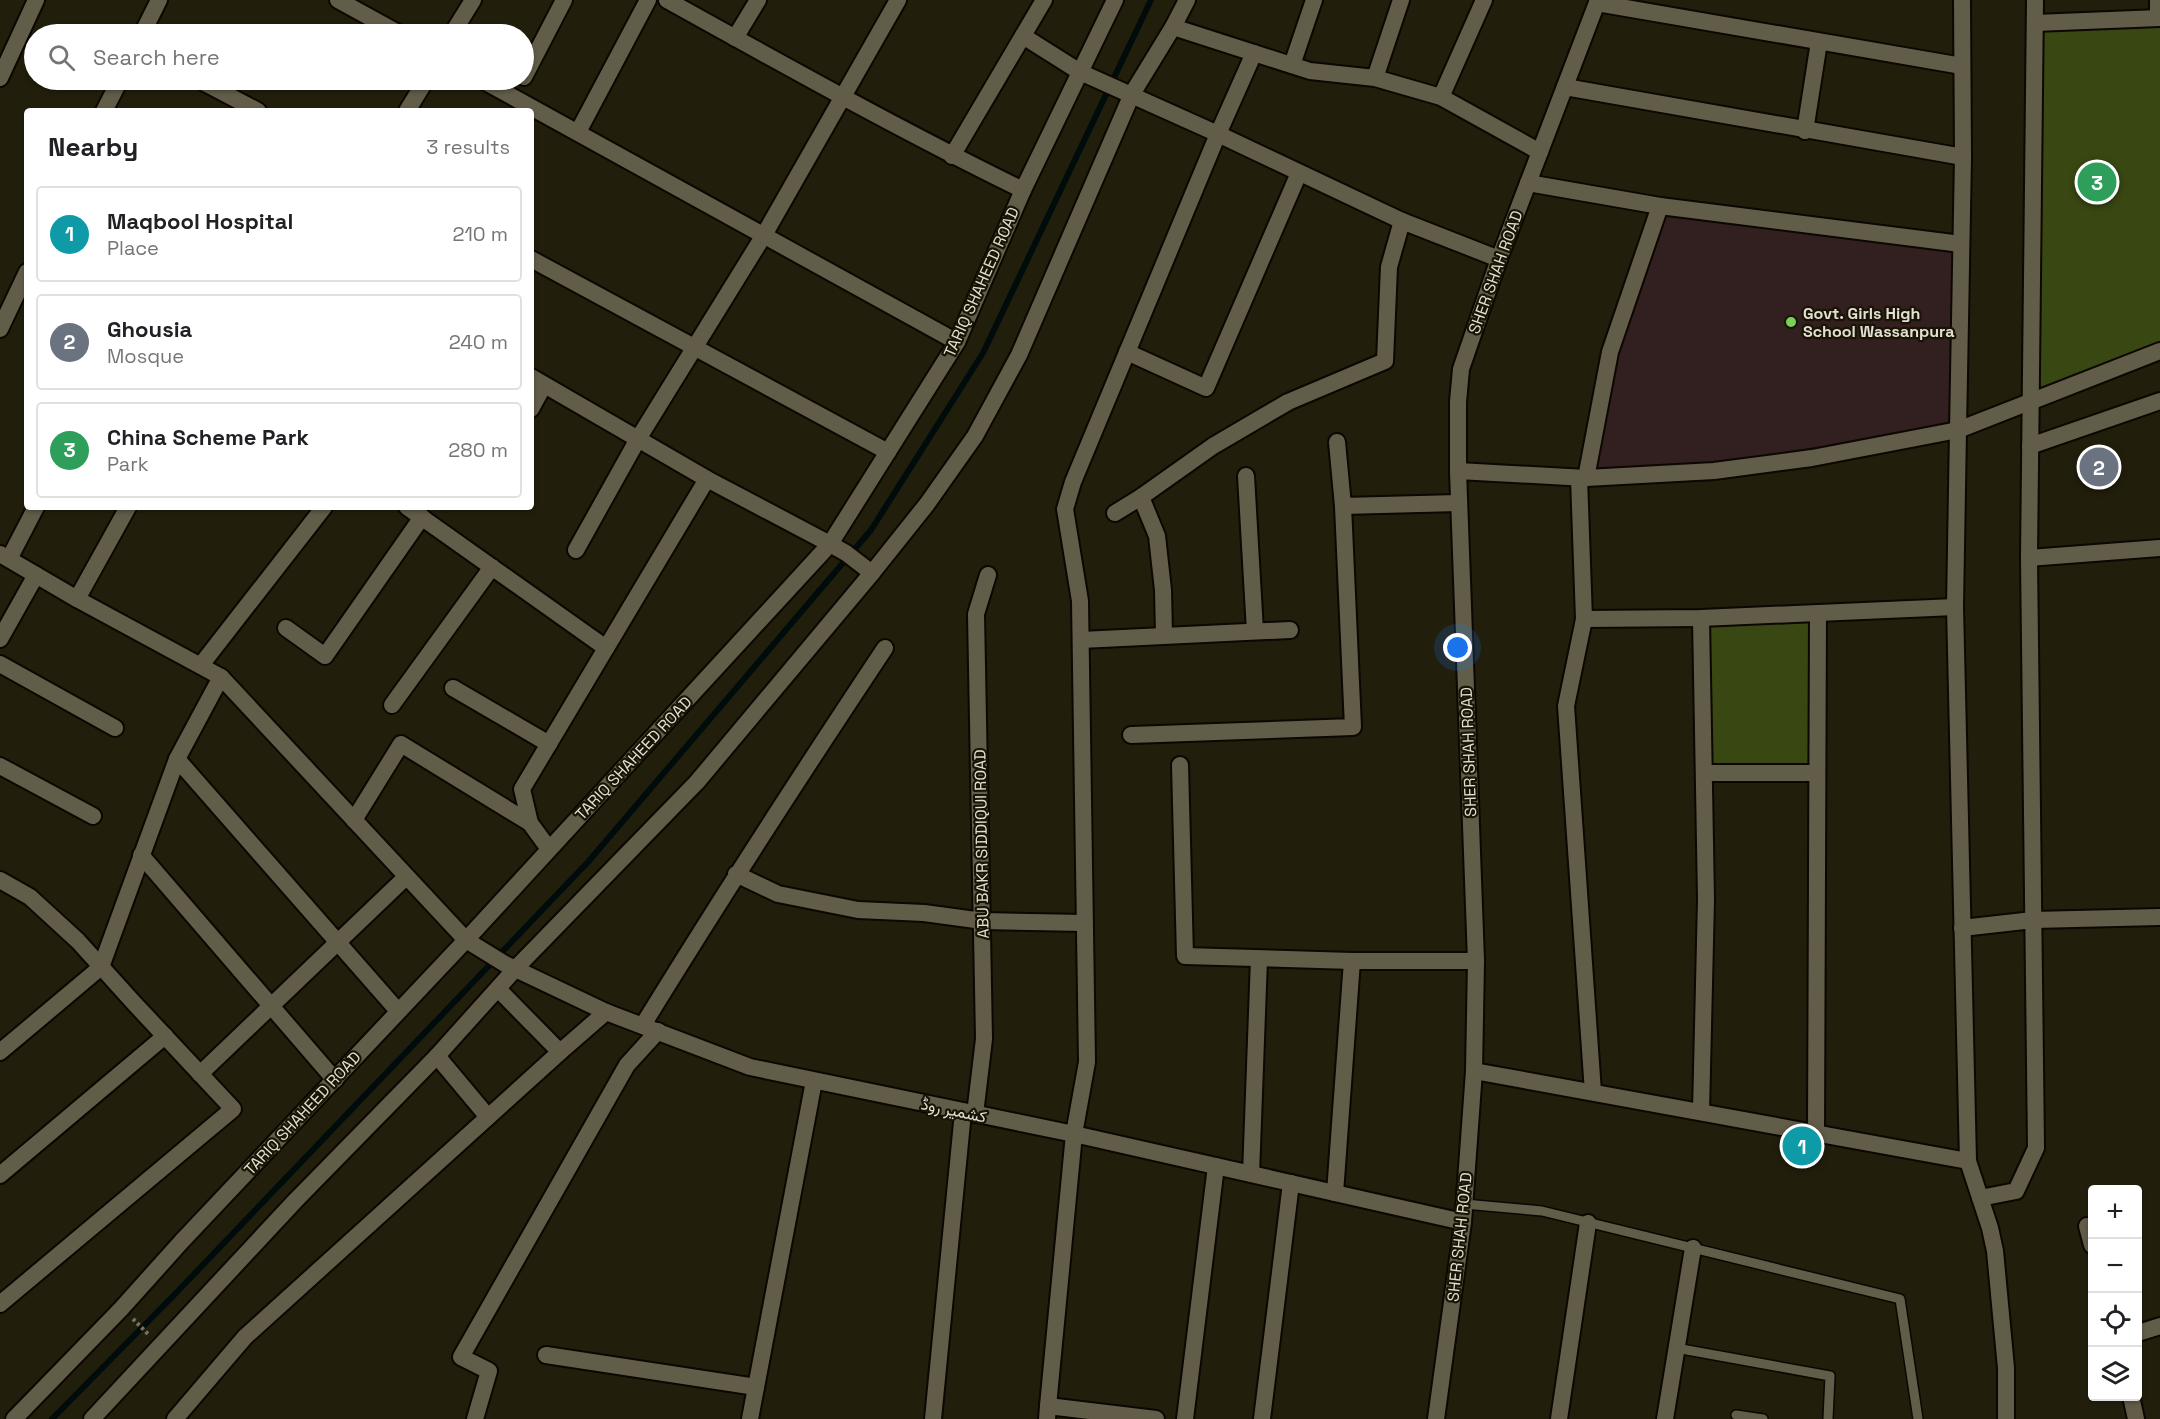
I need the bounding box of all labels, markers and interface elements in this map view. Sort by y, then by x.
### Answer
search box [24,24,534,90]
icon: search [45,41,78,74]
text: Search here [93,43,220,71]
text: Nearby [48,130,138,164]
text: 3 results [426,134,510,160]
pin: 3 [2078,160,2116,204]
street label: TARIQ SHAHEED ROAD [939,204,1024,360]
text: Maqbool Hospital [107,207,293,235]
street label: SHER SHAH ROAD [1463,208,1528,337]
text: 1 [65,221,74,247]
text: 210 m [452,221,508,247]
text: Place [107,235,159,261]
place label: Govt. Girls High School Wassanpura [1803,303,1954,342]
text: Ghousia [107,315,192,343]
marker: Govt. Girls High School Wassanpura [1784,315,1798,329]
text: 2 [64,329,75,355]
text: 240 m [449,329,508,355]
text: Mosque [107,343,184,369]
text: China Scheme Park [107,423,309,451]
text: 3 [63,437,76,463]
text: 280 m [448,437,508,463]
pin: 2 [2080,444,2118,490]
text: Park [107,451,149,477]
your location [1443,633,1472,662]
street label: SHER SHAH ROAD [1456,687,1481,817]
street label: TARIQ SHAHEED ROAD [570,692,696,825]
street label: ABU BAKR SIDDIQUI ROAD [969,749,994,939]
street label: TARIQ SHAHEED ROAD [239,1047,365,1180]
street label: کشمیر روڈ [919,1093,989,1128]
pin: 1 [1782,1124,1822,1168]
street label: SHER SHAH ROAD [1442,1171,1477,1303]
map controls [2088,1185,2142,1401]
button: + [2088,1185,2142,1239]
button: − [2088,1239,2142,1293]
button: locate [2088,1293,2142,1347]
button: layers [2088,1347,2142,1401]

